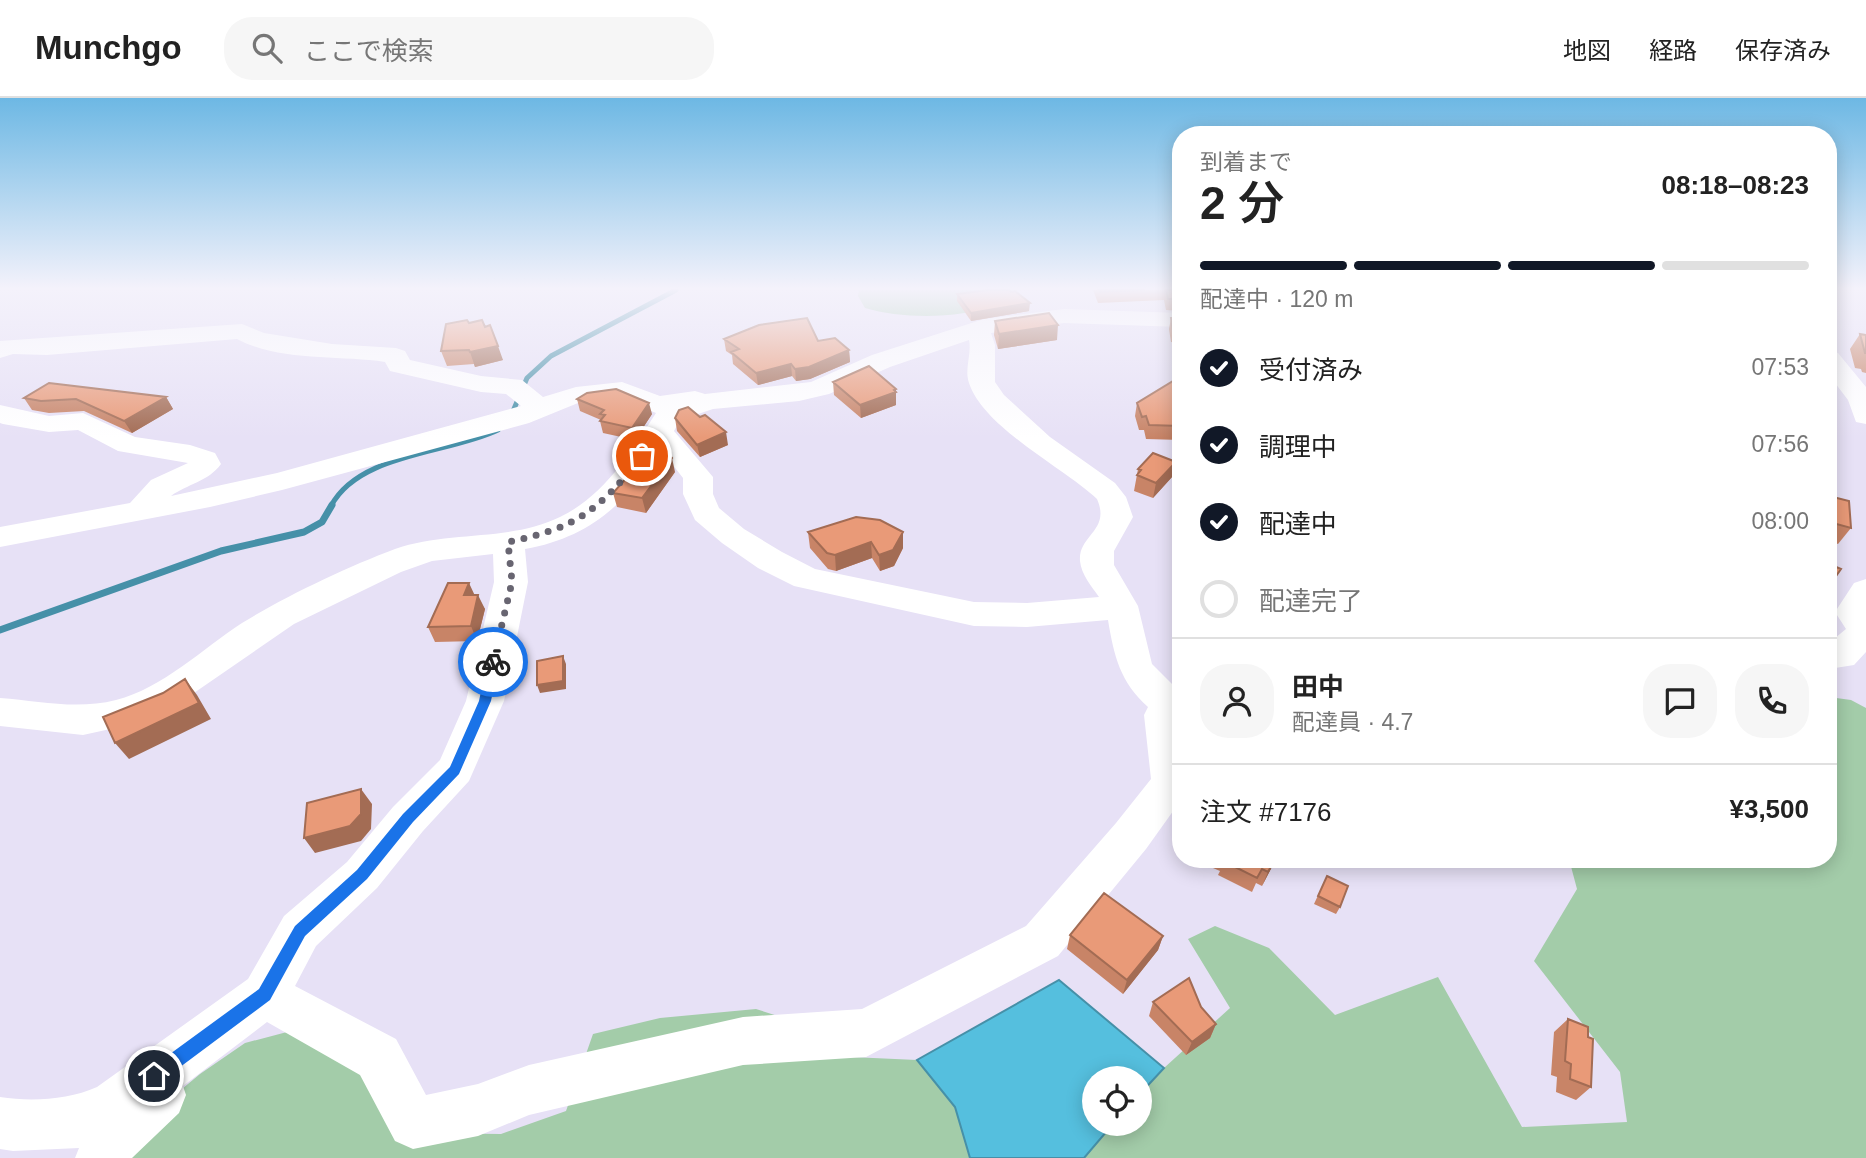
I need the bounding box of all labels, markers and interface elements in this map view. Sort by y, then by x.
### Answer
search box [224,17,714,80]
text: Munchgo [35,29,182,66]
icon: search [248,29,286,67]
text: ここで検索 [304,36,434,66]
text: 地図 [1563,37,1611,64]
text: 経路 [1649,37,1697,64]
text: 保存済み [1735,37,1831,64]
text: 到着まで [1200,149,1292,175]
text: 08:18–08:23 [1662,170,1809,200]
text: 2 分 [1200,177,1284,229]
text: 配達中 · 120 m [1200,286,1353,312]
icon: check [1200,349,1238,387]
text: 07:53 [1751,354,1809,380]
text: 受付済み [1259,355,1363,385]
pin [612,426,672,486]
icon: check [1200,426,1238,464]
text: 07:56 [1751,431,1809,457]
text: 調理中 [1259,432,1337,462]
icon: bag [623,437,661,475]
icon: check [1200,503,1238,541]
text: 08:00 [1751,508,1809,534]
text: 配達中 [1259,509,1337,539]
text: 配達完了 [1259,586,1363,616]
courier [458,627,528,697]
icon: bike [474,643,512,681]
button: person [1200,664,1274,738]
button: chat [1643,664,1717,738]
button: phone [1735,664,1809,738]
text: 田中 [1292,672,1344,702]
text: 配達員 · 4.7 [1292,709,1413,735]
text: ¥3,500 [1729,794,1809,824]
text: 注文 #7176 [1200,797,1332,827]
pin [124,1046,184,1106]
icon: home [135,1057,173,1095]
map controls [1082,1066,1152,1136]
button: locate [1082,1066,1152,1136]

